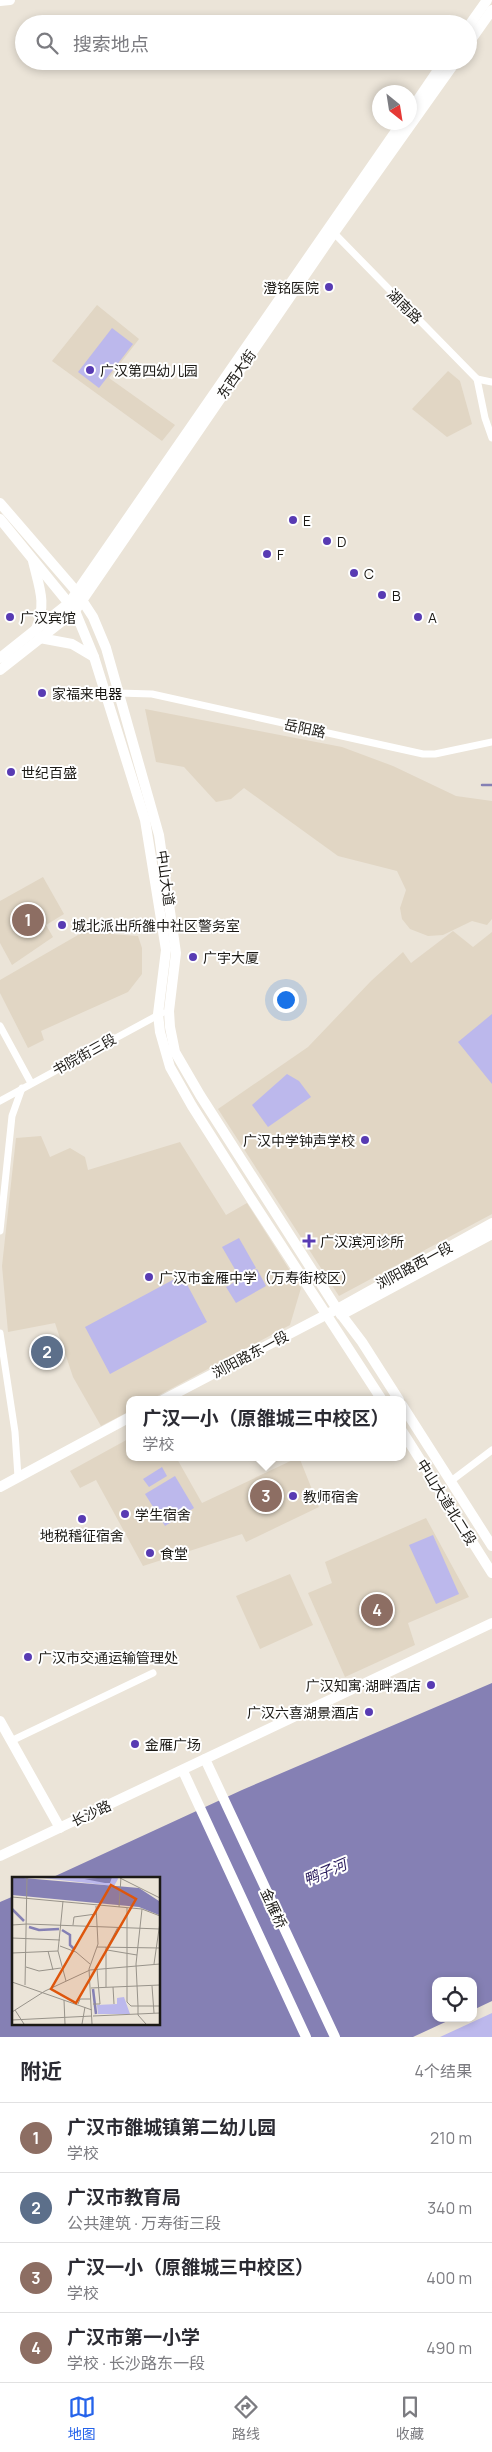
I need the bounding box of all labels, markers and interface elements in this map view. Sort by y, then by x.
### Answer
search box [15,15,477,70]
icon: search [33,29,61,57]
text: 搜索地点 [73,31,149,57]
north arrow [372,85,417,130]
place label: 澄铭医院 [263,278,319,297]
marker: 澄铭医院 [323,281,335,293]
street label: 湖南路 [383,284,427,328]
street label: 东西大街 [212,346,260,402]
place label: 广汉第四幼儿园 [100,361,198,380]
marker: 广汉第四幼儿园 [84,364,96,376]
place label: E [303,511,311,530]
marker: E [287,514,299,526]
place label: D [337,532,346,551]
marker: D [321,535,333,547]
place label: F [277,545,284,564]
marker: F [261,548,273,560]
place label: C [364,564,374,583]
marker: C [348,567,360,579]
place label: B [392,586,401,605]
marker: B [376,589,388,601]
place label: 广汉宾馆 [20,608,76,627]
place label: A [428,608,437,627]
marker: 广汉宾馆 [4,611,16,623]
marker: A [412,611,424,623]
place label: 家福来电器 [52,684,122,703]
marker: 家福来电器 [36,687,48,699]
street label: 岳阳路 [282,714,328,742]
place label: 世纪百盛 [21,763,77,782]
marker: 世纪百盛 [5,766,17,778]
street label: 中山大道 [153,849,179,907]
pin: 1 [12,901,44,939]
place label: 城北派出所雒中社区警务室 [72,916,240,935]
marker: 城北派出所雒中社区警务室 [56,919,68,931]
place label: 广宇大厦 [203,948,259,967]
marker: 广宇大厦 [187,951,199,963]
your location [273,987,299,1013]
street label: 书院街三段 [49,1029,119,1079]
place label: 广汉中学钟声学校 [243,1131,355,1150]
marker: 广汉中学钟声学校 [359,1134,371,1146]
place label: 广汉滨河诊所 [320,1232,404,1251]
marker: 广汉滨河诊所 [302,1234,316,1248]
street label: 浏阳路西一段 [372,1237,456,1293]
place label: 广汉市金雁中学（万寿街校区） [159,1268,355,1287]
marker: 广汉市金雁中学（万寿街校区） [143,1271,155,1283]
street label: 浏阳路东一段 [208,1326,292,1382]
pin: 2 [31,1333,63,1371]
popup [126,1396,406,1461]
text: 广汉一小（原雒城三中校区） [142,1405,390,1431]
text: 学校 [142,1433,175,1455]
street label: 中山大道北二段 [413,1455,481,1549]
pin: 3 [250,1477,282,1515]
place label: 教师宿舍 [303,1487,359,1506]
marker: 教师宿舍 [287,1490,299,1502]
place label: 学生宿舍 [135,1505,191,1524]
marker: 学生宿舍 [119,1508,131,1520]
marker: 地税稽征宿舍 [76,1513,88,1525]
place label: 地税稽征宿舍 [40,1526,124,1545]
place label: 食堂 [160,1544,188,1563]
marker: 食堂 [144,1547,156,1559]
pin: 4 [361,1591,393,1629]
place label: 广汉市交通运输管理处 [38,1648,178,1667]
marker: 广汉市交通运输管理处 [22,1651,34,1663]
place label: 广汉知寓·湖畔酒店 [306,1676,421,1695]
marker: 广汉知寓·湖畔酒店 [425,1679,437,1691]
place label: 广汉六喜湖景酒店 [247,1703,359,1722]
marker: 广汉六喜湖景酒店 [363,1706,375,1718]
place label: 金雁广场 [145,1735,201,1754]
marker: 金雁广场 [129,1738,141,1750]
street label: 长沙路 [68,1796,114,1830]
water label: 鸭子河 [300,1852,353,1890]
inset map [12,1877,160,2024]
street label: 金雁桥 [257,1885,291,1931]
map controls [432,1977,477,2022]
button: locate [432,1977,477,2022]
text: 附近 [20,2057,62,2085]
text: 4个结果 [415,2060,472,2082]
text: 广汉市雒城镇第二幼儿园 [67,2114,276,2140]
text: 1 [32,2127,40,2149]
text: 210 m [430,2127,472,2149]
text: 学校 [67,2142,99,2164]
text: 广汉市教育局 [67,2184,181,2210]
text: 2 [31,2197,41,2219]
text: 340 m [427,2197,472,2219]
text: 公共建筑 · 万寿街三段 [67,2212,221,2234]
text: 广汉一小（原雒城三中校区） [67,2254,314,2280]
text: 3 [31,2267,41,2289]
text: 400 m [426,2267,472,2289]
text: 学校 [67,2282,99,2304]
text: 广汉市第一小学 [67,2324,200,2350]
text: 4 [31,2337,41,2359]
text: 490 m [426,2337,472,2359]
text: 学校 · 长沙路东一段 [67,2352,205,2374]
tab: 地图 [68,2393,96,2443]
tab: 路线 [232,2393,260,2443]
tab: 收藏 [396,2393,424,2443]

